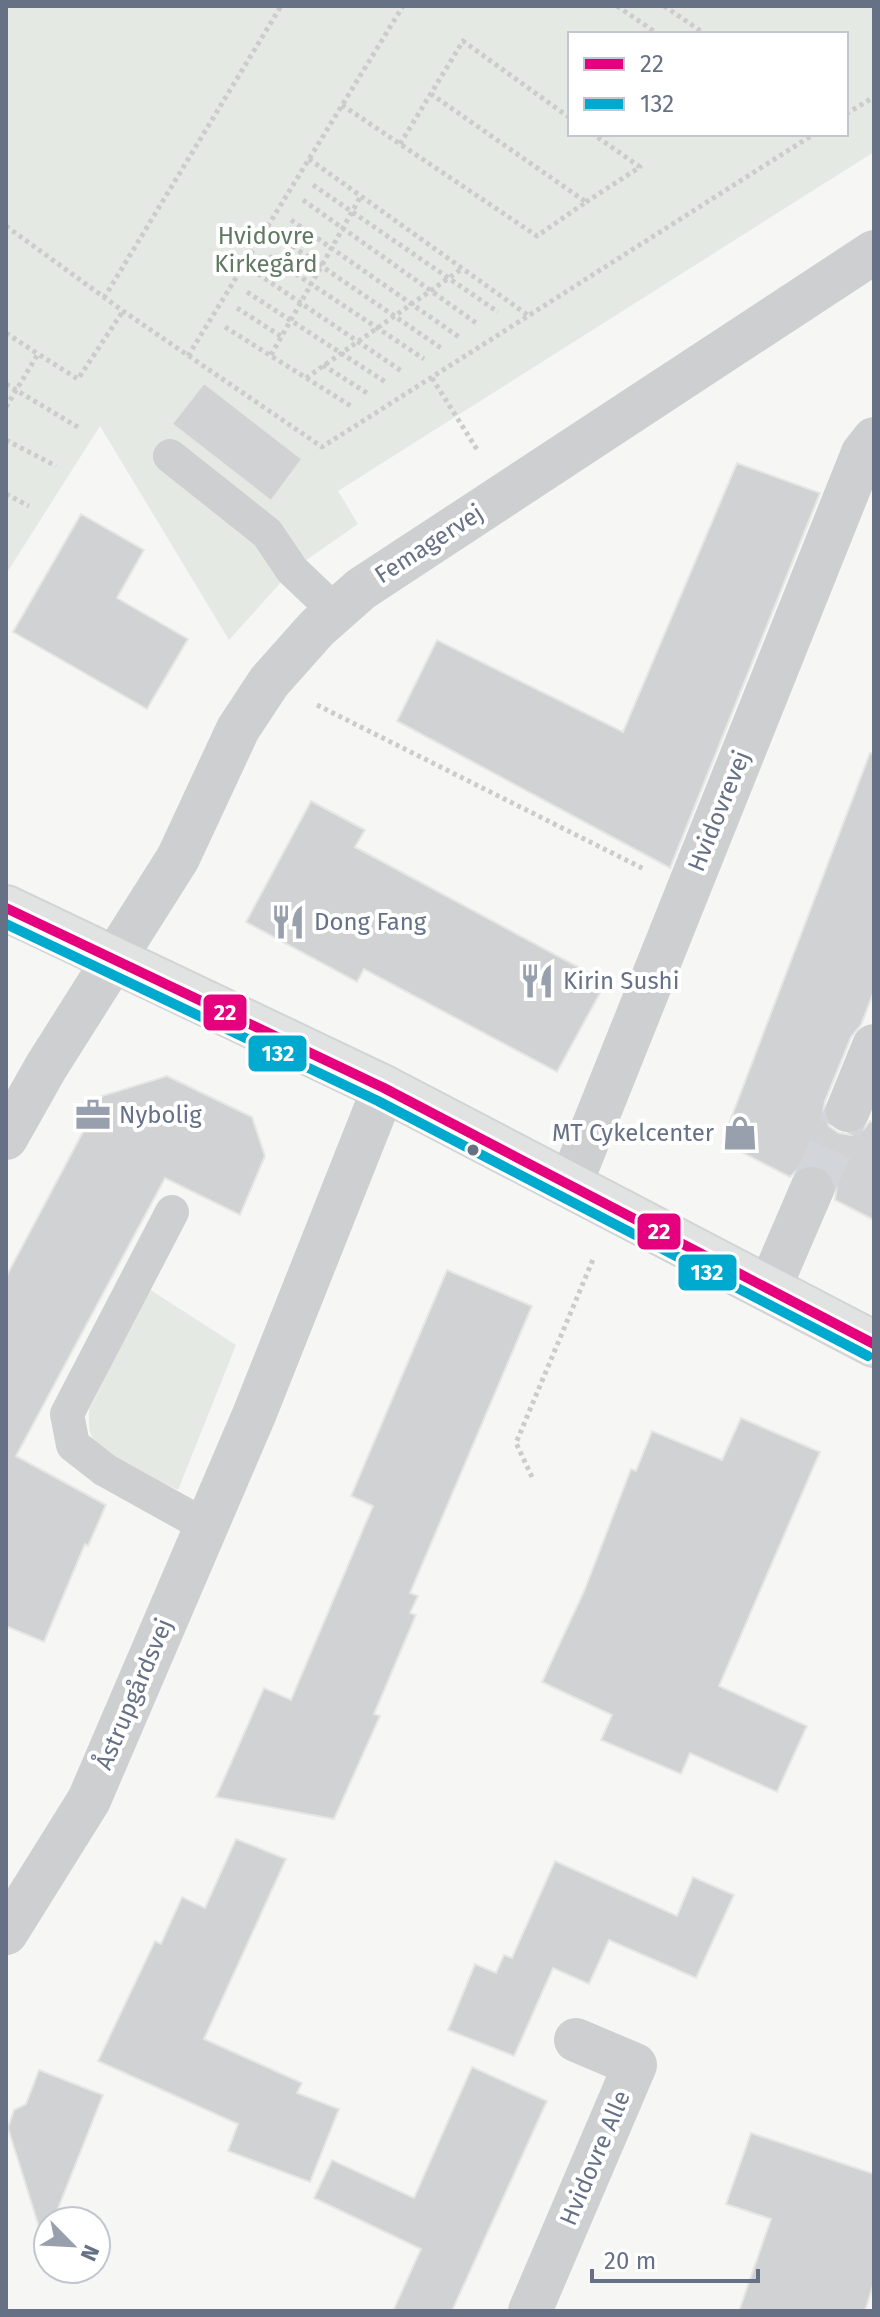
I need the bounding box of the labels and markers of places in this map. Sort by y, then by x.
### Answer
restaurant icon: Dong Fang [269,903,307,941]
place label: Dong Fang [314,908,427,936]
restaurant icon: Kirin Sushi [518,962,556,1000]
place label: Kirin Sushi [563,967,679,995]
office icon: Nybolig [74,1096,112,1134]
place label: Nybolig [119,1101,202,1129]
shop icon: MT Cykelcenter [721,1114,759,1152]
place label: MT Cykelcenter [552,1119,715,1147]
unlabelled marker [465,1142,481,1158]

